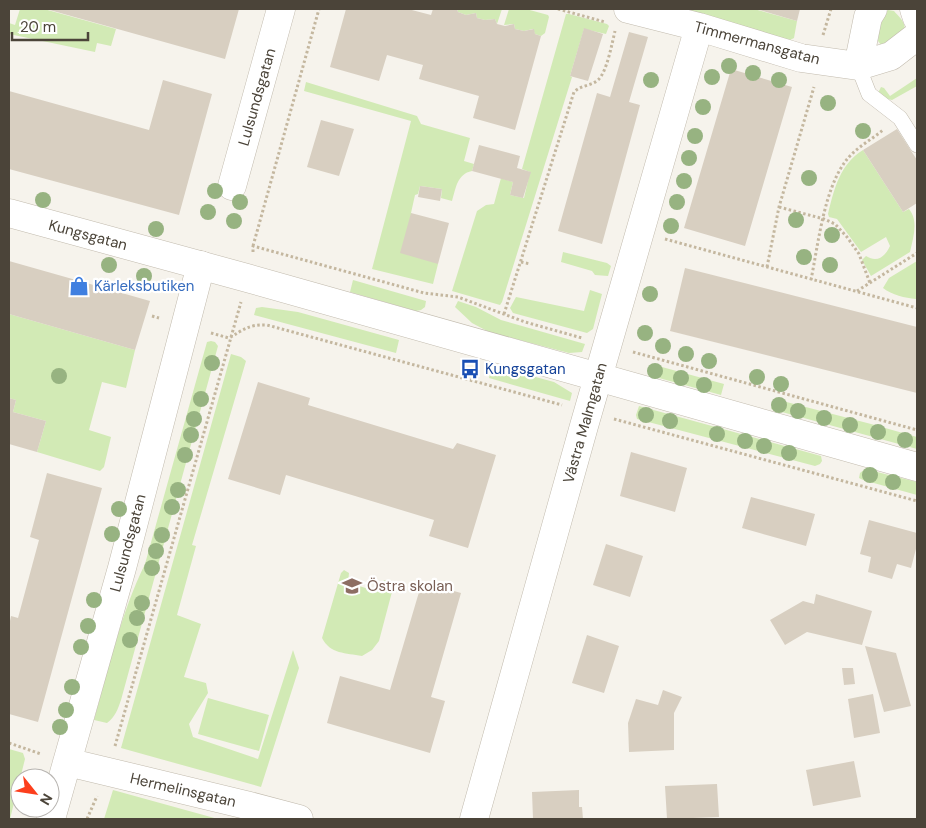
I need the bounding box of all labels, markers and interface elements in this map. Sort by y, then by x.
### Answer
scale bar [12,10,89,42]
text: 20 m [20,17,56,37]
street label: Timmermansgatan [692,17,822,69]
street label: Lulsundsgatan [234,46,280,148]
street label: Kungsgatan [46,215,130,255]
shop icon: Kärleksbutiken [68,275,90,297]
place label: Kärleksbutiken [94,276,194,296]
bus stop icon: Kungsgatan [459,358,481,380]
place label: Kungsgatan [485,359,566,379]
street label: Västra Malmgatan [558,360,612,486]
street label: Lulsundsgatan [105,492,151,594]
school or university icon: Östra skolan [341,575,363,597]
place label: Östra skolan [367,576,453,596]
north arrow [10,768,60,818]
street label: Hermelinsgatan [128,768,238,812]
text: N [36,791,57,808]

